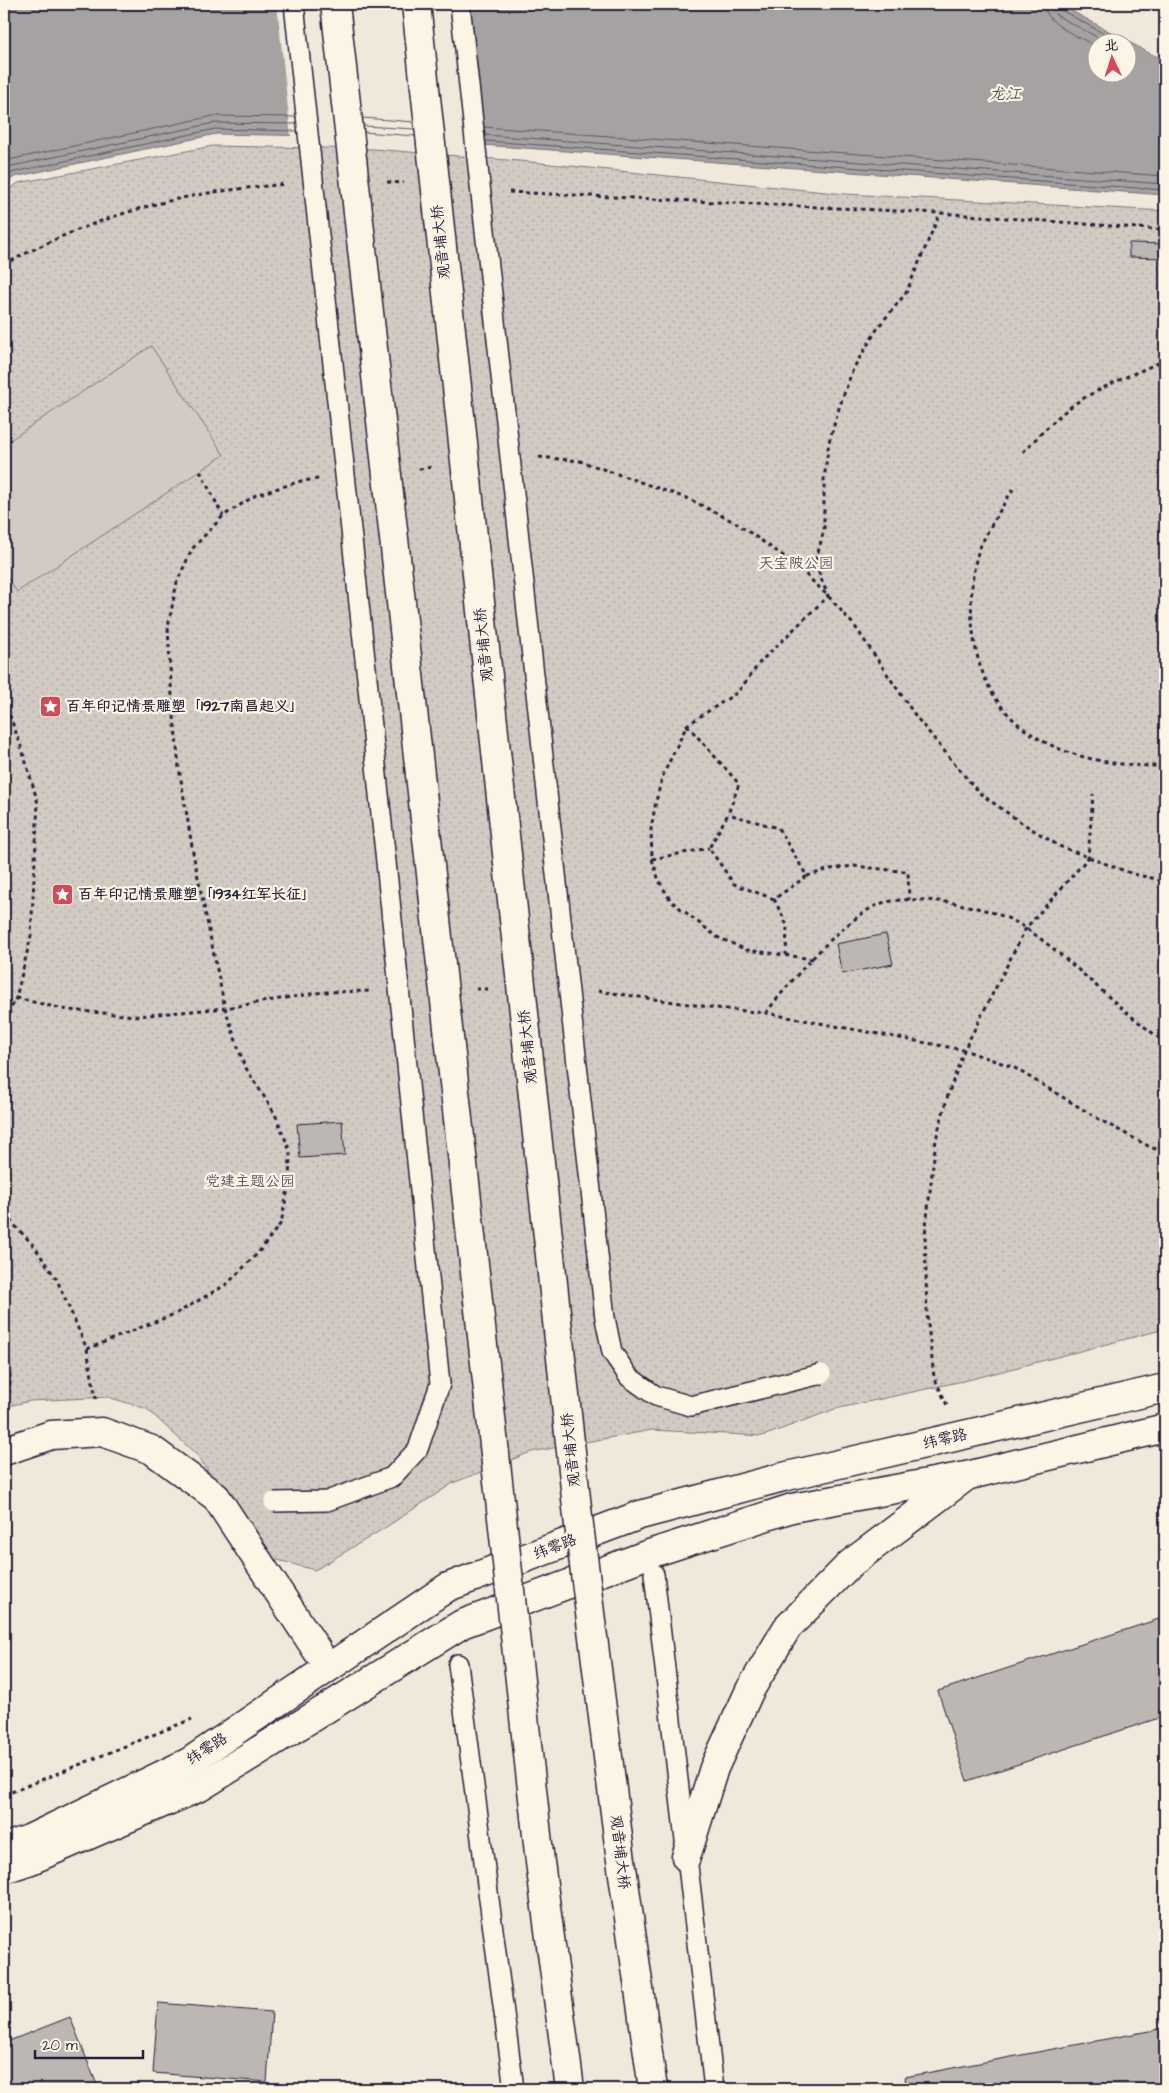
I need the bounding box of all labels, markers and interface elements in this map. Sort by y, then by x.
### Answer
north arrow [1086,32,1136,82]
text: 北 [1103,36,1119,56]
water label: 龙江 [989,83,1022,105]
street label: 观音埔大桥 [427,204,455,280]
park label: 天宝陂公园 [758,553,834,574]
street label: 观音埔大桥 [470,607,498,683]
place icon: 百年印记情景雕塑「1927南昌起义」 [38,694,62,718]
place label: 百年印记情景雕塑「1927南昌起义」 [66,696,304,717]
place icon: 百年印记情景雕塑「1934红军长征」 [50,882,74,906]
place label: 百年印记情景雕塑「1934红军长征」 [78,884,316,905]
street label: 观音埔大桥 [514,1009,542,1085]
park label: 党建主题公园 [205,1171,295,1192]
street label: 观音埔大桥 [557,1412,585,1488]
street label: 纬零路 [921,1424,969,1454]
street label: 纬零路 [530,1529,580,1565]
street label: 纬零路 [182,1728,232,1770]
street label: 观音埔大桥 [605,1813,635,1891]
scale bar [35,2028,142,2060]
text: 20 m [42,2035,78,2056]

